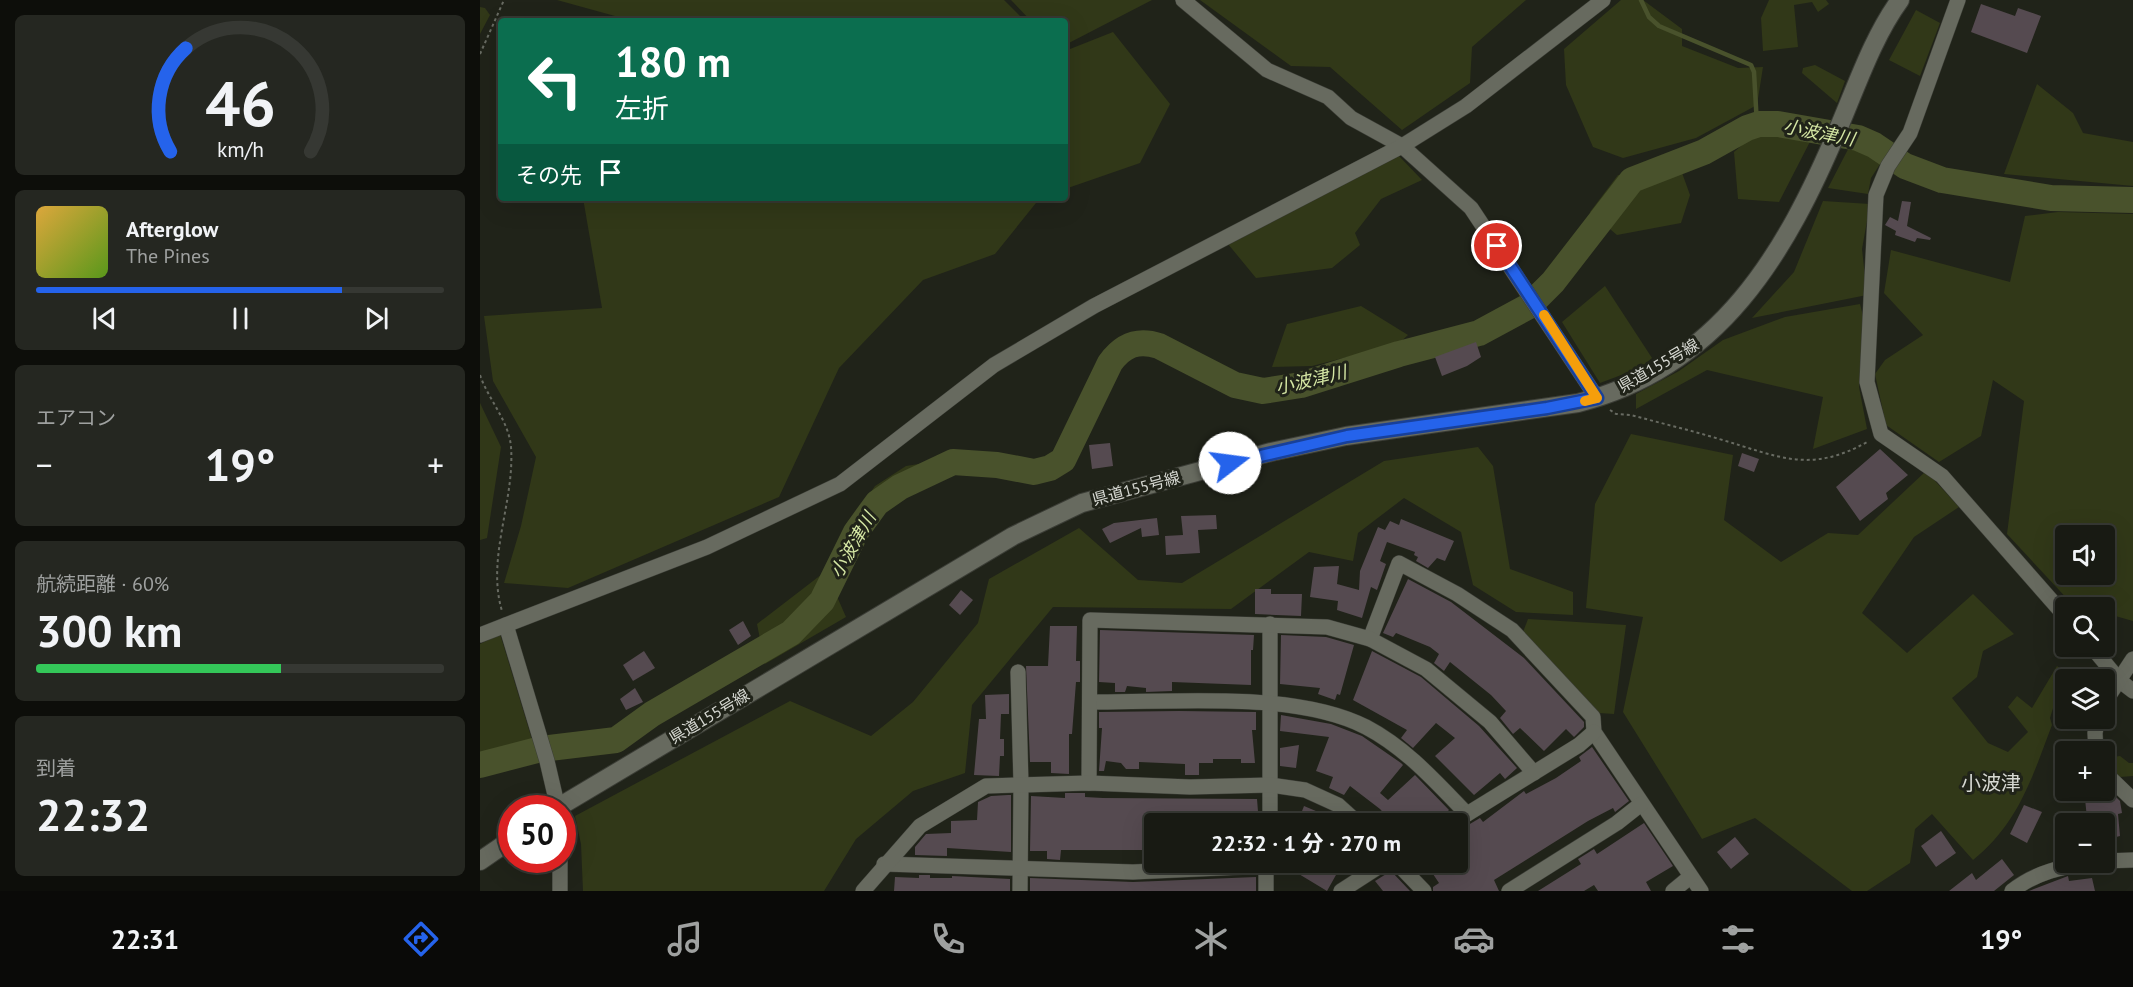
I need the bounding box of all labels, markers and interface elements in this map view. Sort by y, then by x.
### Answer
text: 180 m [615,34,731,89]
icon: left [516,42,594,120]
text: 46 [205,62,275,143]
text: 左折 [615,91,669,125]
water label: 小波津川 [1782,114,1859,151]
text: km/h [216,135,263,163]
icon: arrive [594,156,627,189]
text: その先 [516,161,582,189]
text: Afterglow [126,215,218,243]
pin [1471,220,1522,271]
icon: arrive [1480,229,1513,262]
text: The Pines [126,243,210,269]
icon: previous [88,302,121,335]
icon: pause [224,302,257,335]
icon: next [360,302,393,335]
street label: 県道155号線 [1614,334,1702,396]
water label: 小波津川 [1273,360,1351,399]
text: エアコン [36,405,116,431]
position arrow [1198,431,1262,495]
text: 19° [205,435,275,493]
text: − [36,443,53,486]
text: + [427,443,444,486]
street label: 県道155号線 [1090,467,1182,509]
water label: 小波津川 [825,506,882,582]
map controls [2055,525,2115,873]
button: sound [2055,525,2115,585]
text: 航続距離 · 60% [36,571,169,597]
button: search [2055,597,2115,657]
text: 300 km [36,601,182,659]
button: layers [2055,669,2115,729]
street label: 県道155号線 [665,684,753,748]
button: + [2055,741,2115,801]
text: 到着 [36,755,76,781]
district label: 小波津 [1961,770,2021,796]
text: 22:32 [36,785,150,843]
speed limit sign: 50 [498,795,576,873]
button: − [2055,813,2115,873]
text: 22:32 · 1 分 · 270 m [1211,829,1401,857]
icon: directions [400,918,442,960]
icon: music [664,918,706,960]
icon: phone [927,918,969,960]
icon: climate [1190,918,1232,960]
icon: car [1453,918,1495,960]
icon: filters [1717,918,1759,960]
text: 22:31 [111,922,179,956]
text: 19° [1980,922,2022,956]

